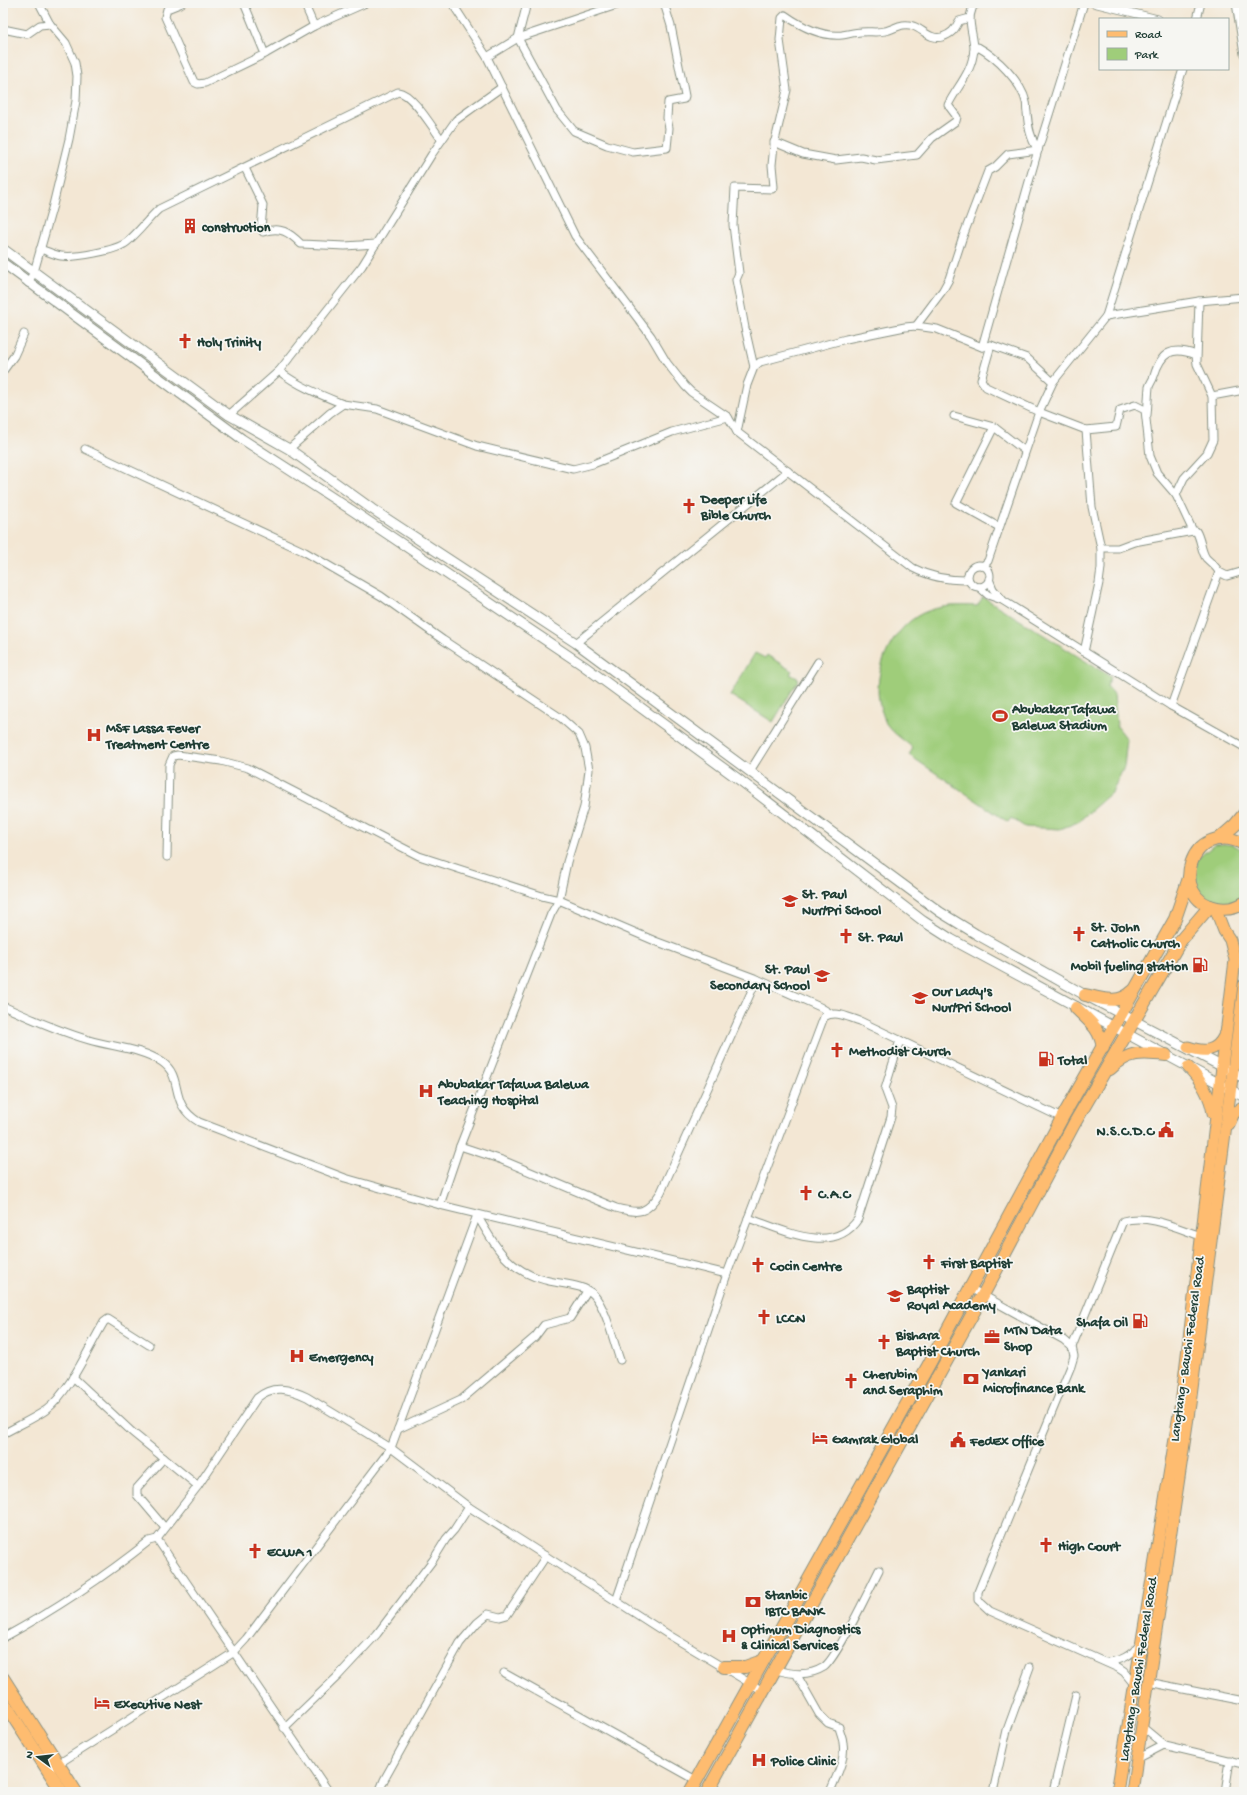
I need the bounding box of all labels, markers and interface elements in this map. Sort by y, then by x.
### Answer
legend [1099,18,1229,70]
text: Road [1135,29,1162,43]
text: Park [1134,49,1160,63]
building icon: construction [181,217,199,235]
place label: construction [202,220,271,237]
church icon: Holy Trinity [176,332,194,350]
place label: Holy Trinity [197,335,261,352]
place label: Deeper Life Bible Church [699,492,772,525]
church icon: Deeper Life Bible Church [680,497,698,515]
place label: Abubakar Tafawa Balewa Stadium [1011,702,1117,735]
sports icon: Abubakar Tafawa Balewa Stadium [991,707,1009,725]
place label: MSF Lassa Fever Treatment Centre [105,721,210,754]
hospital icon: MSF Lassa Fever Treatment Centre [85,726,103,744]
place label: St. Paul Nur/Pri School [802,887,881,920]
school or university icon: St. Paul Nur/Pri School [781,892,799,910]
place label: St. John Catholic Church [1090,920,1180,953]
church icon: St. John Catholic Church [1070,925,1088,943]
church icon: St. Paul [837,927,855,945]
place label: St. Paul [858,930,903,947]
fuel station icon: Mobil fueling station [1191,956,1209,974]
place label: Mobil fueling station [1071,959,1188,976]
place label: St. Paul Secondary School [710,962,810,995]
school or university icon: St. Paul Secondary School [813,967,831,985]
place label: Our Lady's Nur/Pri School [932,984,1011,1017]
school or university icon: Our Lady's Nur/Pri School [911,989,929,1007]
church icon: Methodist Church [828,1041,846,1059]
place label: Methodist Church [849,1044,951,1061]
fuel station icon: Total [1037,1050,1055,1068]
place label: Total [1057,1053,1087,1070]
place label: Abubakar Tafawa Balewa Teaching Hospital [437,1077,590,1110]
hospital icon: Abubakar Tafawa Balewa Teaching Hospital [417,1082,435,1100]
public building icon: N.S.C.D.C [1157,1121,1175,1139]
place label: N.S.C.D.C [1096,1124,1155,1141]
church icon: C.A.C [797,1184,815,1202]
place label: C.A.C [817,1187,852,1204]
church icon: First Baptist [920,1253,938,1271]
street label: Langtang - Bauchi Federal Road [1167,1254,1210,1443]
church icon: Cocin Centre [749,1256,767,1274]
place label: First Baptist [940,1256,1013,1273]
place label: Cocin Centre [769,1259,843,1276]
place label: Baptist Royal Academy [906,1282,996,1315]
school or university icon: Baptist Royal Academy [886,1287,904,1305]
church icon: LCCN [755,1308,773,1326]
place label: LCCN [776,1311,805,1328]
fuel station icon: Shafa Oil [1131,1312,1149,1330]
place label: Shafa Oil [1076,1315,1128,1332]
place label: MTN Data Shop [1004,1323,1063,1356]
place label: Bishara Baptist Church [895,1328,980,1361]
office icon: MTN Data Shop [983,1328,1001,1346]
church icon: Bishara Baptist Church [875,1333,893,1351]
hospital icon: Emergency [288,1347,306,1365]
place label: Emergency [309,1350,373,1367]
place label: Yankari Microfinance Bank [981,1365,1086,1398]
place label: Cherubim and Seraphim [862,1367,943,1400]
bank icon: Yankari Microfinance Bank [962,1370,980,1388]
church icon: Cherubim and Seraphim [842,1372,860,1390]
hotel icon: Gamrak Global [811,1429,829,1447]
public building icon: FedEx Office [949,1431,967,1449]
place label: Gamrak Global [832,1432,918,1449]
place label: FedEx Office [969,1434,1045,1451]
church icon: High Court [1037,1536,1055,1554]
place label: High Court [1058,1539,1121,1556]
church icon: ECWA 1 [246,1542,264,1560]
place label: ECWA 1 [267,1545,313,1562]
street label: Langtang - Bauchi Federal Road [1117,1574,1163,1763]
place label: Stanbic IBTC BANK [765,1588,826,1621]
bank icon: Stanbic IBTC BANK [744,1593,762,1611]
place label: Optimum Diagnostics & Clinical Services [741,1622,861,1655]
hospital icon: Optimum Diagnostics & Clinical Services [720,1627,738,1645]
hotel icon: Executive Nest [93,1694,111,1712]
place label: Executive Nest [114,1697,203,1714]
north arrow [18,1737,58,1777]
text: N [24,1750,37,1760]
hospital icon: Police Clinic [750,1751,768,1769]
place label: Police Clinic [770,1754,837,1771]

